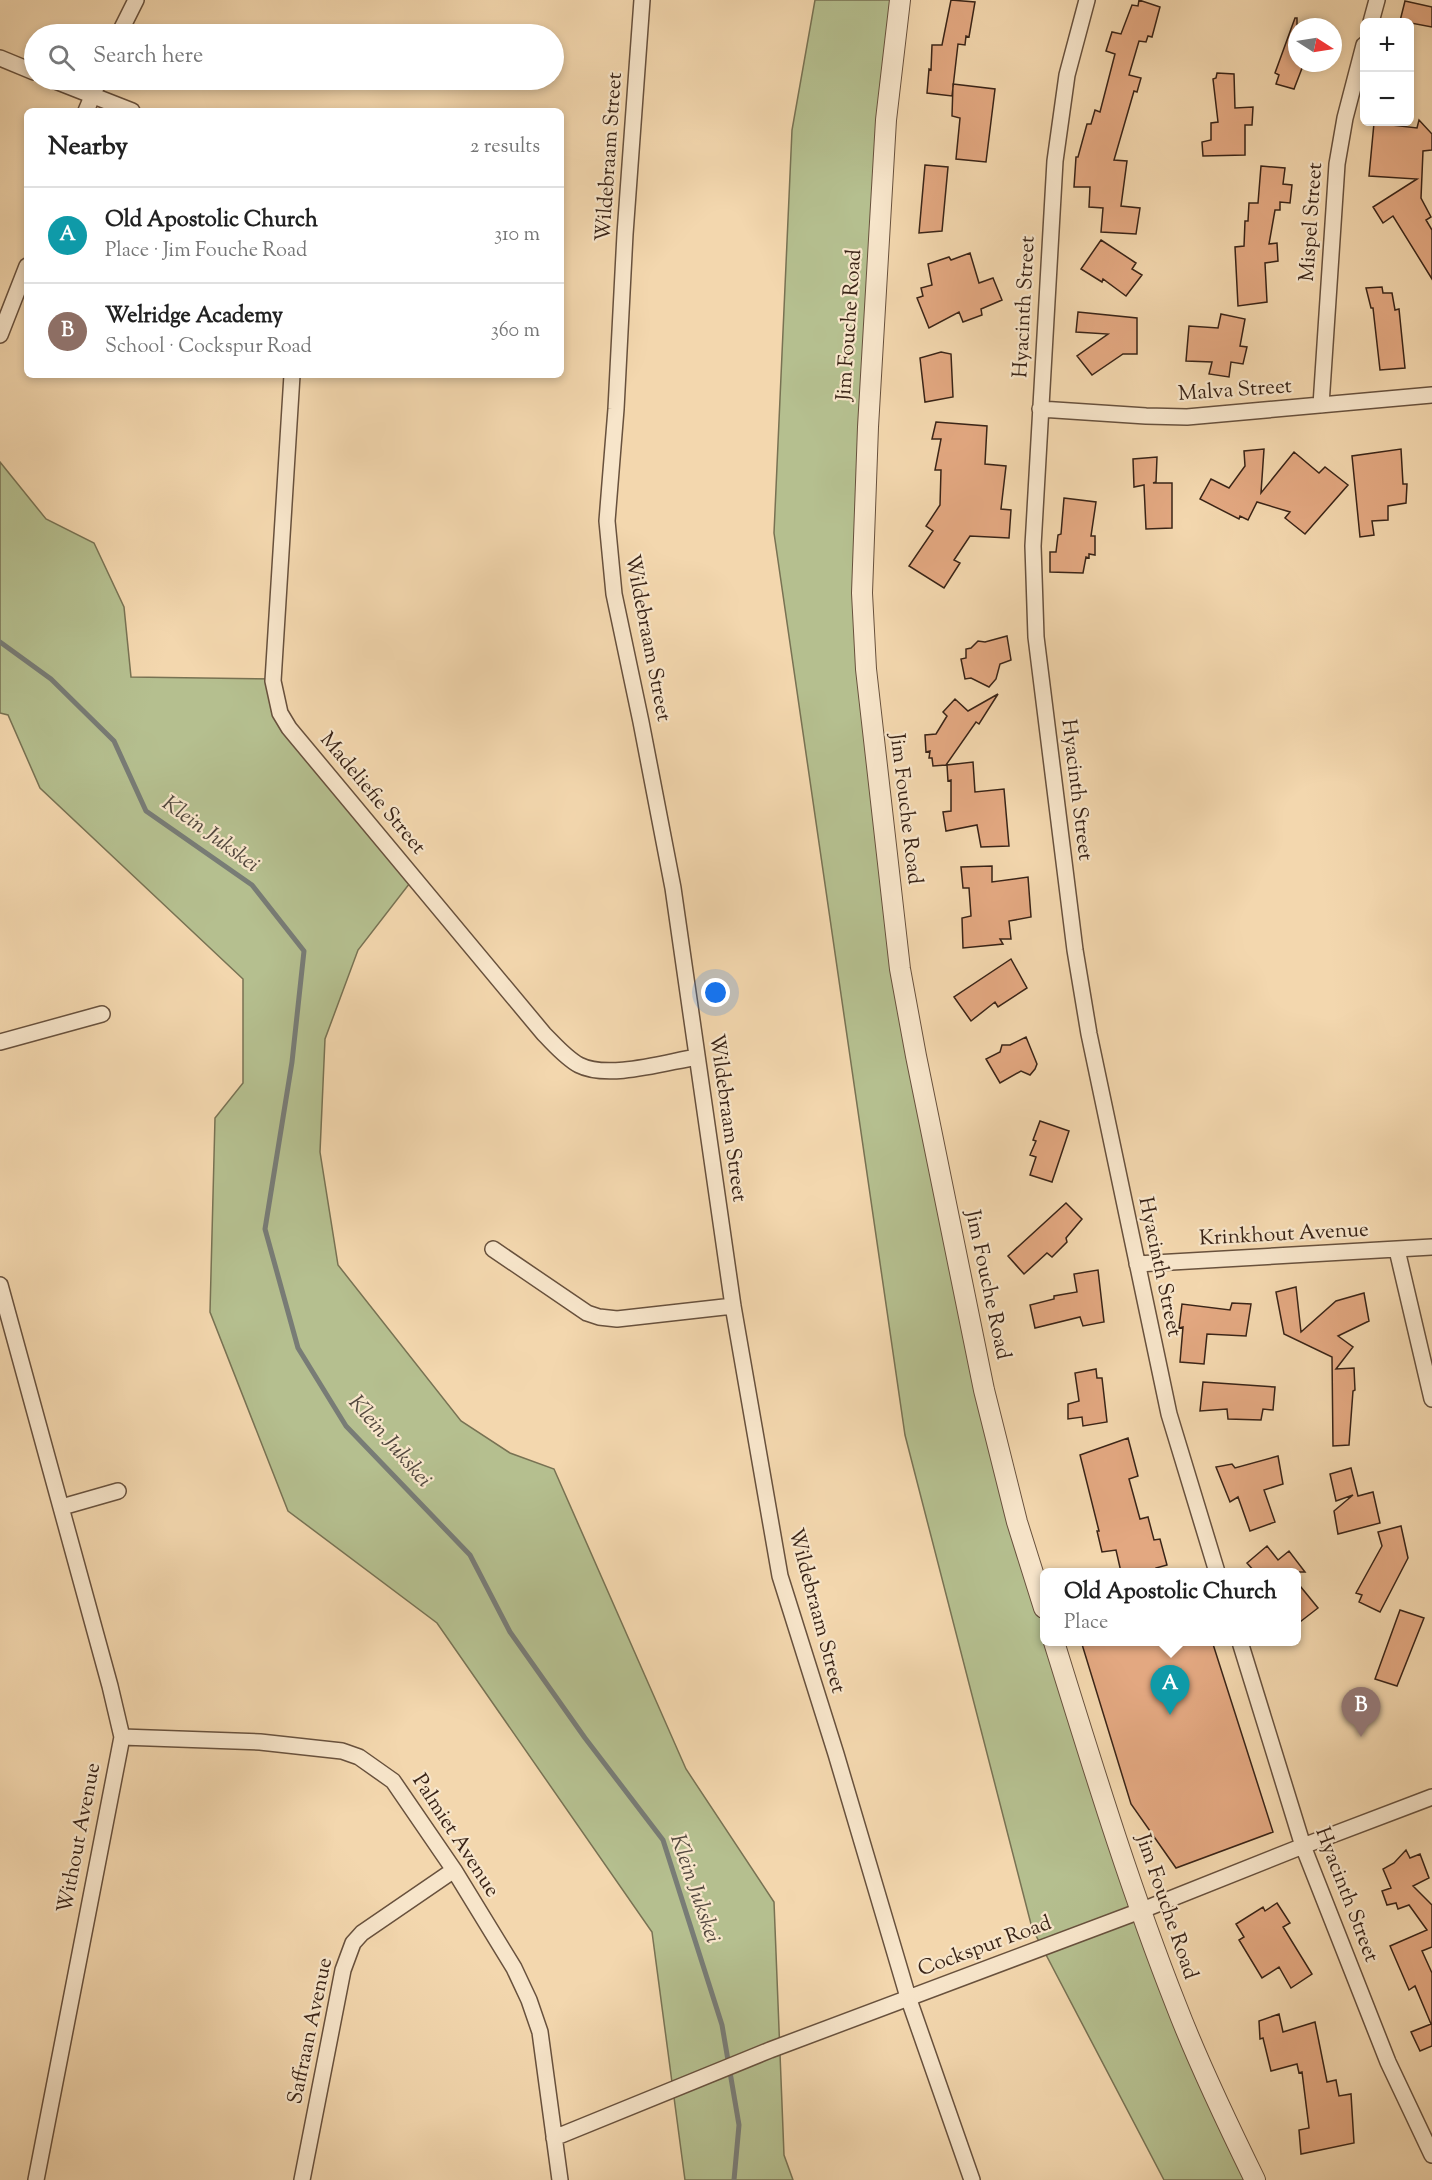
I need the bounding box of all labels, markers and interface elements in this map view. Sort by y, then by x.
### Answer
north arrow [1288,18,1342,72]
map controls [1360,18,1414,126]
button: + [1360,18,1414,72]
search box [24,24,564,90]
icon: search [45,41,78,74]
text: Search here [93,41,203,73]
street label: Wildebraam Street [589,71,631,243]
button: − [1360,72,1414,126]
text: Nearby [48,129,128,166]
text: 2 results [470,133,540,162]
street label: Mispel Street [1293,161,1331,283]
text: Old Apostolic Church [105,205,318,237]
text: A [59,221,76,250]
text: 310 m [494,221,540,250]
street label: Hyacinth Street [1006,235,1044,379]
text: Place · Jim Fouche Road [105,237,307,266]
street label: Jim Fouche Road [830,248,870,403]
text: Welridge Academy [105,301,283,333]
text: B [61,317,74,346]
text: 360 m [491,317,540,346]
text: School · Cockspur Road [105,333,312,362]
street label: Malva Street [1177,372,1293,410]
street label: Wildebraam Street [616,552,678,724]
street label: Hyacinth Street [1052,718,1100,862]
street label: Madeliefie Street [312,726,432,862]
street label: Jim Fouche Road [881,731,929,886]
water label: Klein Jukskei [155,789,265,881]
your location [701,978,730,1007]
street label: Wildebraam Street [700,1032,754,1204]
street label: Hyacinth Street [1130,1194,1188,1340]
street label: Jim Fouche Road [956,1207,1017,1362]
street label: Krinkhout Avenue [1198,1216,1370,1254]
water label: Klein Jukskei [340,1389,438,1495]
street label: Wildebraam Street [780,1525,852,1697]
popup [1040,1568,1301,1646]
text: Old Apostolic Church [1064,1577,1277,1609]
text: Place [1064,1609,1108,1638]
pin: A [1150,1666,1190,1715]
pin: B [1342,1688,1380,1737]
street label: Without Avenue [51,1760,109,1916]
street label: Palmiet Avenue [404,1768,506,1904]
street label: Hyacinth Street [1306,1823,1386,1967]
street label: Jim Fouche Road [1127,1829,1205,1984]
water label: Klein Jukskei [660,1830,728,1948]
street label: Cockspur Road [914,1909,1056,1985]
street label: Saffraan Avenue [281,1955,341,2107]

